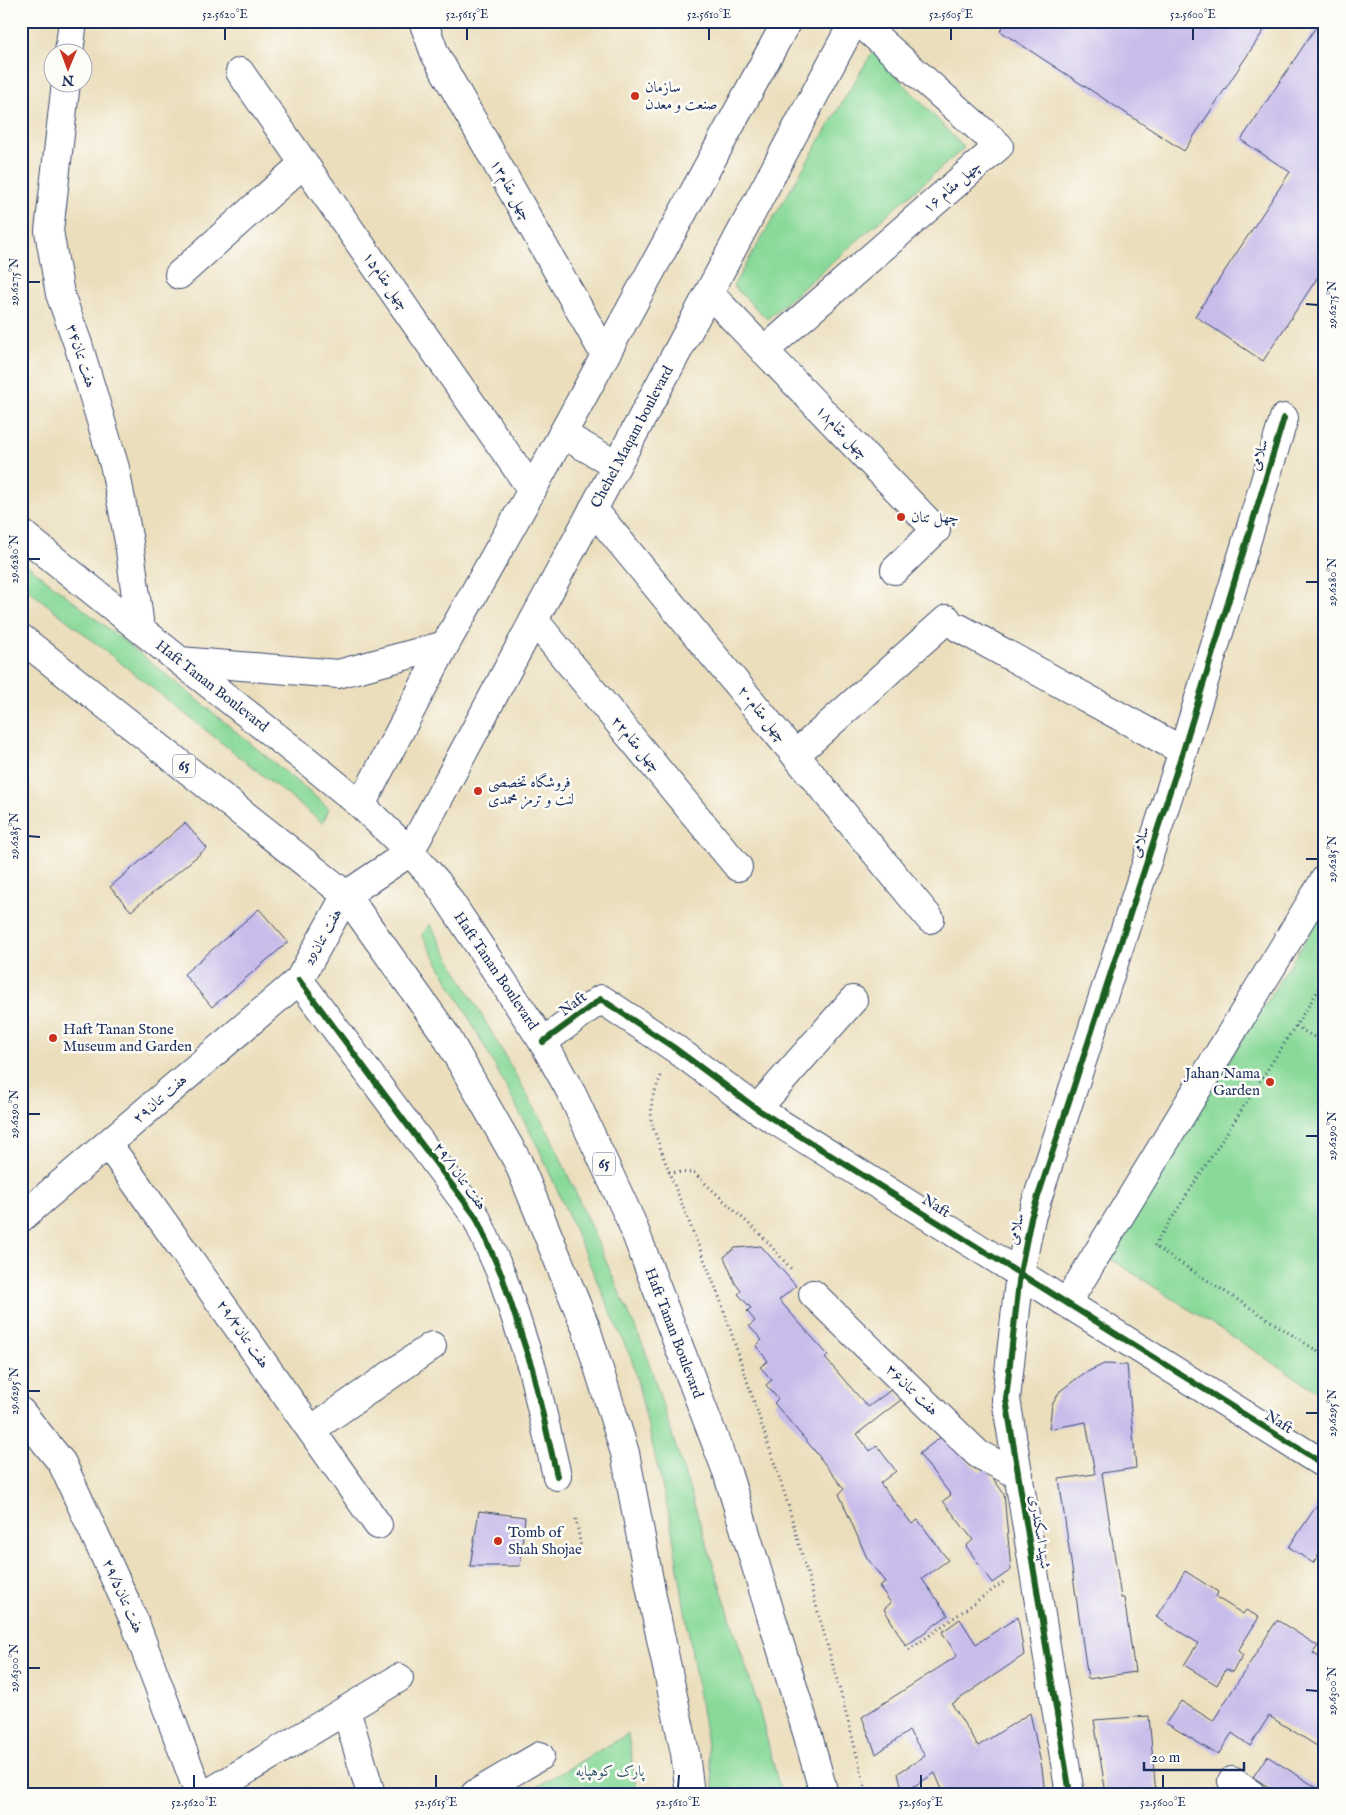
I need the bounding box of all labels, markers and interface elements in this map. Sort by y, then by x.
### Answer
text: 52.5620°E [202,7,248,22]
text: 52.5615°E [446,7,488,22]
text: 52.5610°E [687,7,731,22]
text: 52.5605°E [929,7,973,22]
text: 52.5600°E [1170,7,1216,22]
north arrow [42,42,92,92]
text: N [62,71,75,89]
place label: سازمان صنعت و معدن [645,78,717,114]
marker: سازمان صنعت و معدن [629,90,641,102]
street label: چهل مقام۱۳ [484,156,536,226]
street label: چهل مقام ۱۶ [919,156,987,220]
street label: چهل مقام۱۵ [356,248,413,316]
text: 29.6275°N [7,257,22,306]
text: 29.6275°N [1325,280,1340,329]
street label: هفت تنان۳۴ [62,322,100,390]
street label: Chehel Maqam boulevard [586,362,678,511]
street label: ۱۸چهل مقام [809,401,872,465]
street label: سلامی [1245,437,1273,473]
place label: چهل تنان [911,508,959,528]
marker: چهل تنان [895,511,907,523]
text: 29.6280°N [7,534,22,583]
text: 29.6280°N [1325,557,1340,606]
street label: Haft Tanan Boulevard [152,636,273,737]
street label: چهل مقام۲۰ [731,682,791,748]
street label: چهل مقام۲۲ [605,712,665,778]
road number: 65 [173,754,195,778]
place label: فروشگاه تخصصی لنت و ترمز محمدی [488,772,574,810]
marker: فروشگاه تخصصی لنت و ترمز محمدی [472,785,484,797]
text: 29.6285°N [7,812,22,860]
street label: سلامی [1126,824,1154,860]
text: 29.6285°N [1325,835,1340,883]
street label: 29هفت تنان [300,905,346,969]
street label: Haft Tanan Boulevard [449,908,543,1035]
street label: Naft [555,987,591,1021]
place label: Haft Tanan Stone Museum and Garden [63,1020,192,1056]
marker: Haft Tanan Stone Museum and Garden [47,1032,59,1044]
place label: Jahan Nama Garden [1183,1064,1261,1100]
street label: هفت تنان۲۹ [129,1070,191,1128]
marker: Jahan Nama Garden [1264,1076,1276,1088]
text: 29.6290°N [7,1089,22,1139]
text: 29.6290°N [1325,1111,1340,1161]
street label: ۲۹/۱هفت تنان [429,1138,491,1214]
road number: 65 [593,1152,615,1176]
street label: Naft [918,1190,954,1222]
street label: سلامی [1003,1211,1029,1247]
street label: Haft Tanan Boulevard [640,1265,708,1402]
street label: ۲۹/۳هفت تنان [212,1296,274,1372]
street label: هفت تنان۳۶ [882,1360,942,1420]
text: 29.6295°N [7,1366,22,1415]
text: 29.6295°N [1325,1388,1340,1437]
street label: Naft [1261,1406,1297,1438]
street label: شهید اسکندری [1025,1494,1055,1570]
place label: Tomb of Shah Shojae [508,1523,582,1559]
marker: Tomb of Shah Shojae [492,1535,504,1547]
street label: ۲۹/۵هفت تنان [98,1556,148,1636]
text: 29.6300°N [7,1643,22,1692]
text: 29.6300°N [1325,1666,1340,1715]
scale bar [1144,1740,1244,1772]
text: 20 m [1151,1748,1181,1767]
park label: پارک کوهپایه [576,1762,646,1782]
text: 52.5620°E [171,1795,217,1810]
text: 52.5615°E [415,1795,457,1810]
text: 52.5610°E [656,1795,700,1810]
text: 52.5605°E [899,1795,943,1810]
text: 52.5600°E [1140,1795,1186,1810]

